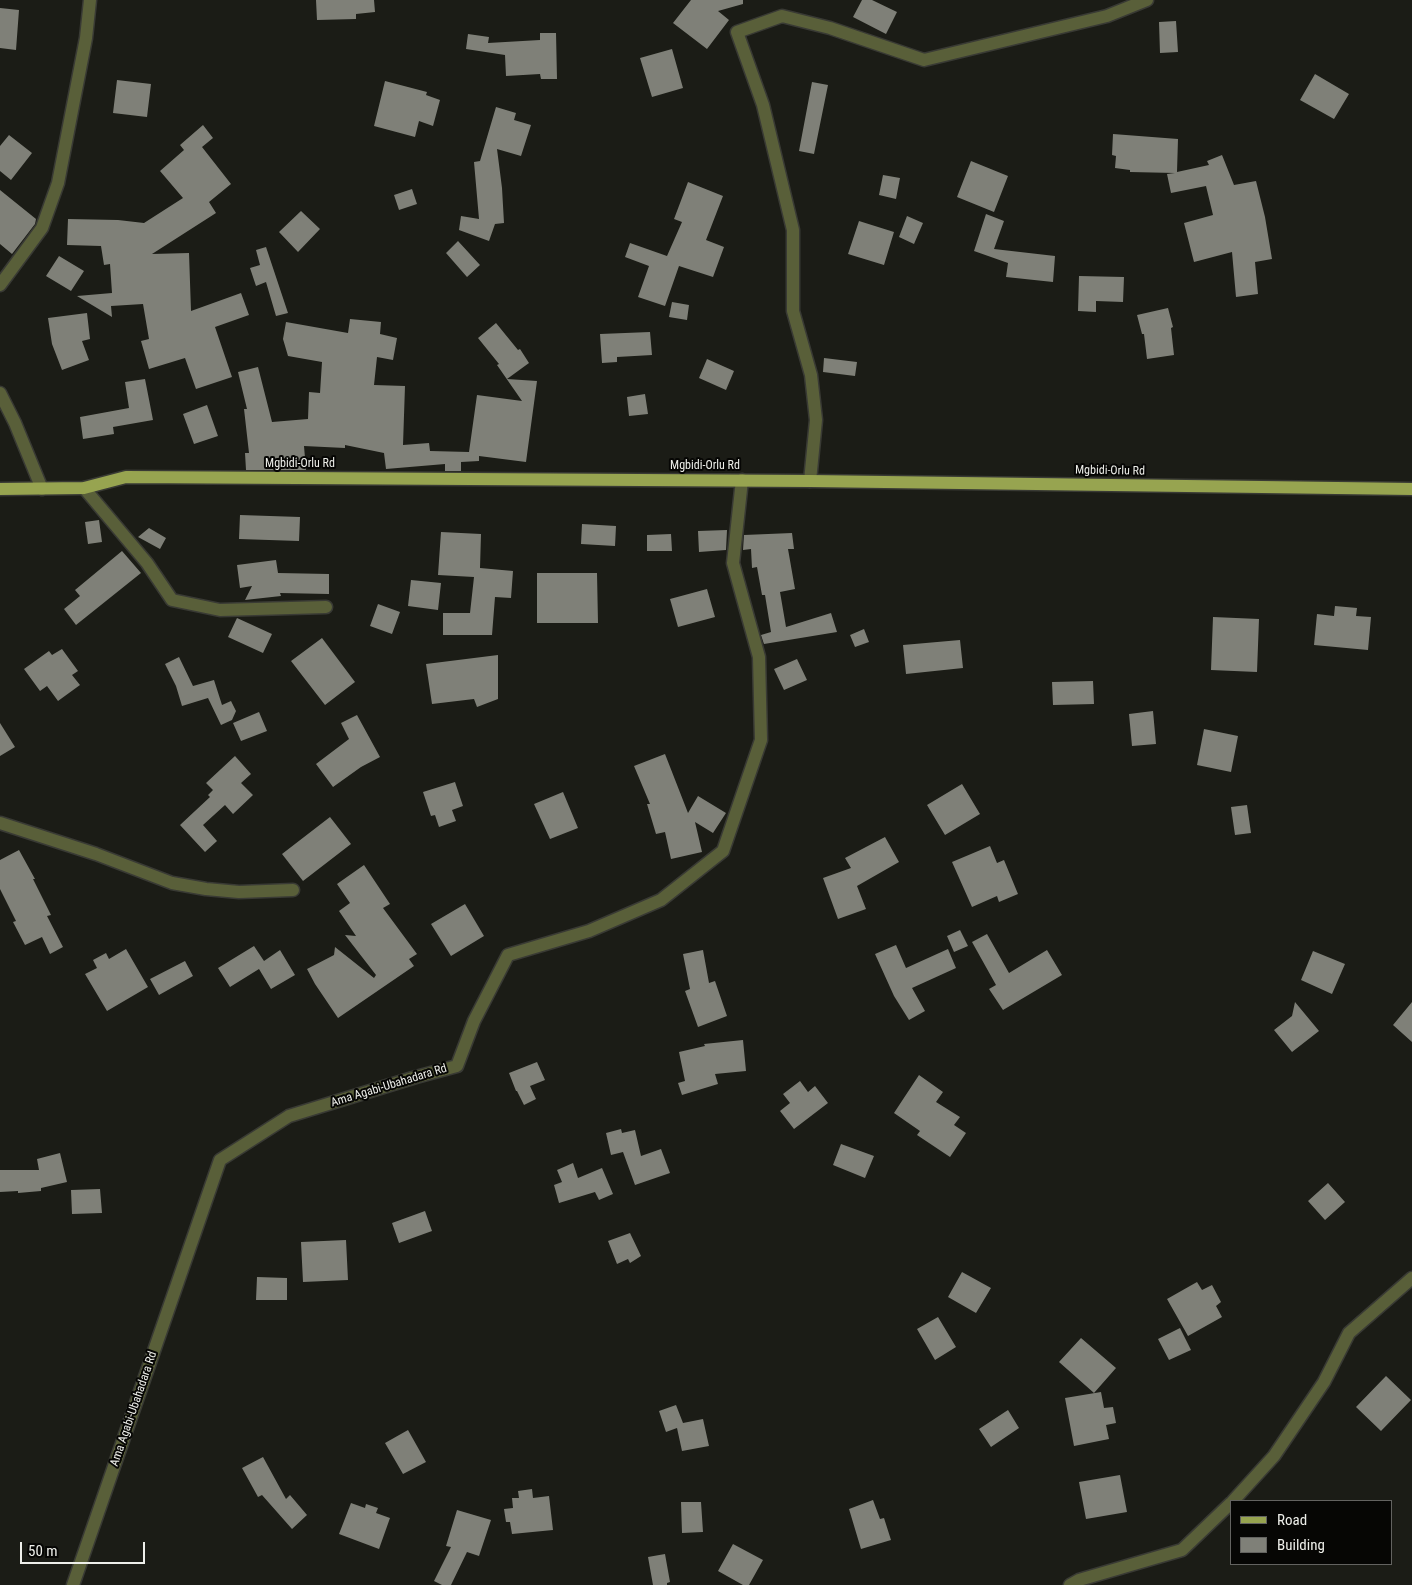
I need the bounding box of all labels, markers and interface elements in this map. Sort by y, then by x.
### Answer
street label: Mgbidi-Orlu Rd [265,457,335,471]
street label: Mgbidi-Orlu Rd [670,459,740,473]
street label: Mgbidi-Orlu Rd [1075,463,1145,479]
street label: Ama Agabi-Ubahadara Rd [329,1061,449,1111]
street label: Ama Agabi-Ubahadara Rd [108,1350,160,1468]
legend [1230,1500,1392,1565]
text: Road [1277,1511,1307,1529]
scale bar [22,1532,148,1564]
text: Building [1277,1536,1325,1554]
text: 50 m [28,1542,58,1560]

